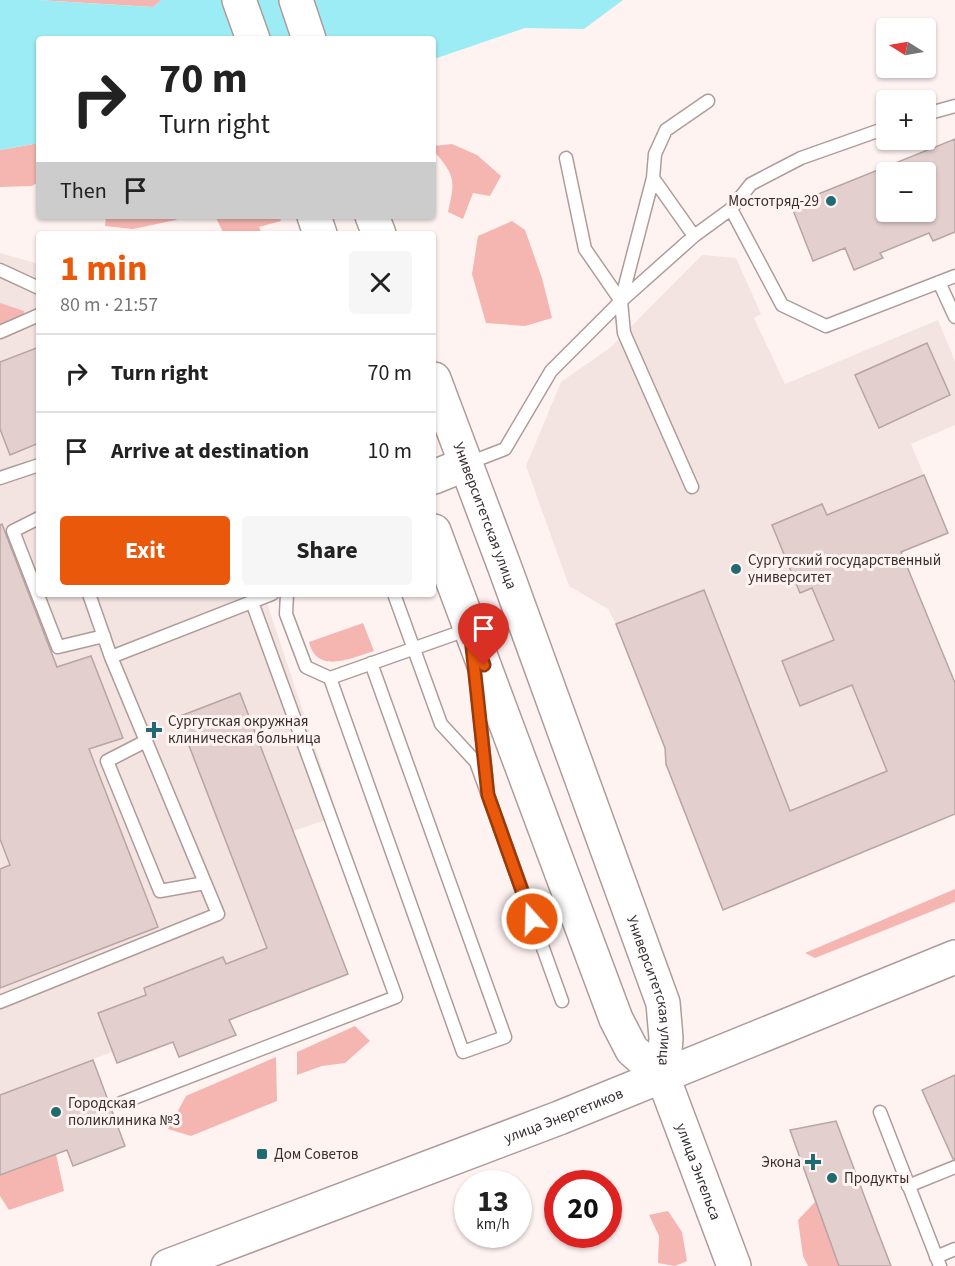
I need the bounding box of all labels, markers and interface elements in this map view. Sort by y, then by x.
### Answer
north arrow [876,18,936,78]
map controls [876,18,936,222]
text: 70 m [159,49,248,109]
icon: right [60,60,138,138]
button: + [876,90,936,150]
text: Turn right [159,105,270,144]
button: − [876,162,936,222]
icon: arrive [119,174,152,207]
text: Then [60,175,107,207]
place label: Мостотряд-29 [728,191,819,212]
marker: Мостотряд-29 [824,194,838,208]
text: 1 min [60,243,148,294]
button: close [349,251,412,314]
text: 80 m · 21:57 [60,291,158,319]
icon: right [60,357,93,390]
text: Turn right [111,357,208,389]
text: 70 m [367,357,412,389]
icon: arrive [60,435,93,468]
text: Arrive at destination [111,435,309,467]
text: 10 m [367,435,412,467]
street label: Университетская улица [448,439,522,592]
button: Exit [60,516,230,585]
button: Share [242,516,412,585]
place label: Сургутский государственный университет [748,550,941,588]
marker: Сургутский государственный университет [729,562,743,576]
pin [458,603,509,665]
icon: arrive [467,612,500,645]
place label: Сургутская окружная клиническая больница [168,711,321,749]
marker: Сургутская окружная клиническая больница [145,721,163,739]
position arrow [500,887,564,951]
street label: Университетская улица [622,913,677,1067]
street label: улица Энергетиков [501,1082,626,1148]
place label: Городская поликлиника №3 [68,1093,180,1131]
marker: Городская поликлиника №3 [49,1105,63,1119]
street label: улица Энгельса [671,1120,726,1223]
place label: Дом Советов [274,1144,359,1165]
marker: Дом Советов [255,1147,269,1161]
place label: Экона [761,1152,801,1173]
marker: Экона [806,1155,820,1169]
place label: Продукты [844,1168,909,1189]
speed limit sign: 20 [544,1170,622,1248]
marker: Продукты [825,1171,839,1185]
text: 13 [477,1180,509,1223]
text: km/h [476,1214,510,1235]

